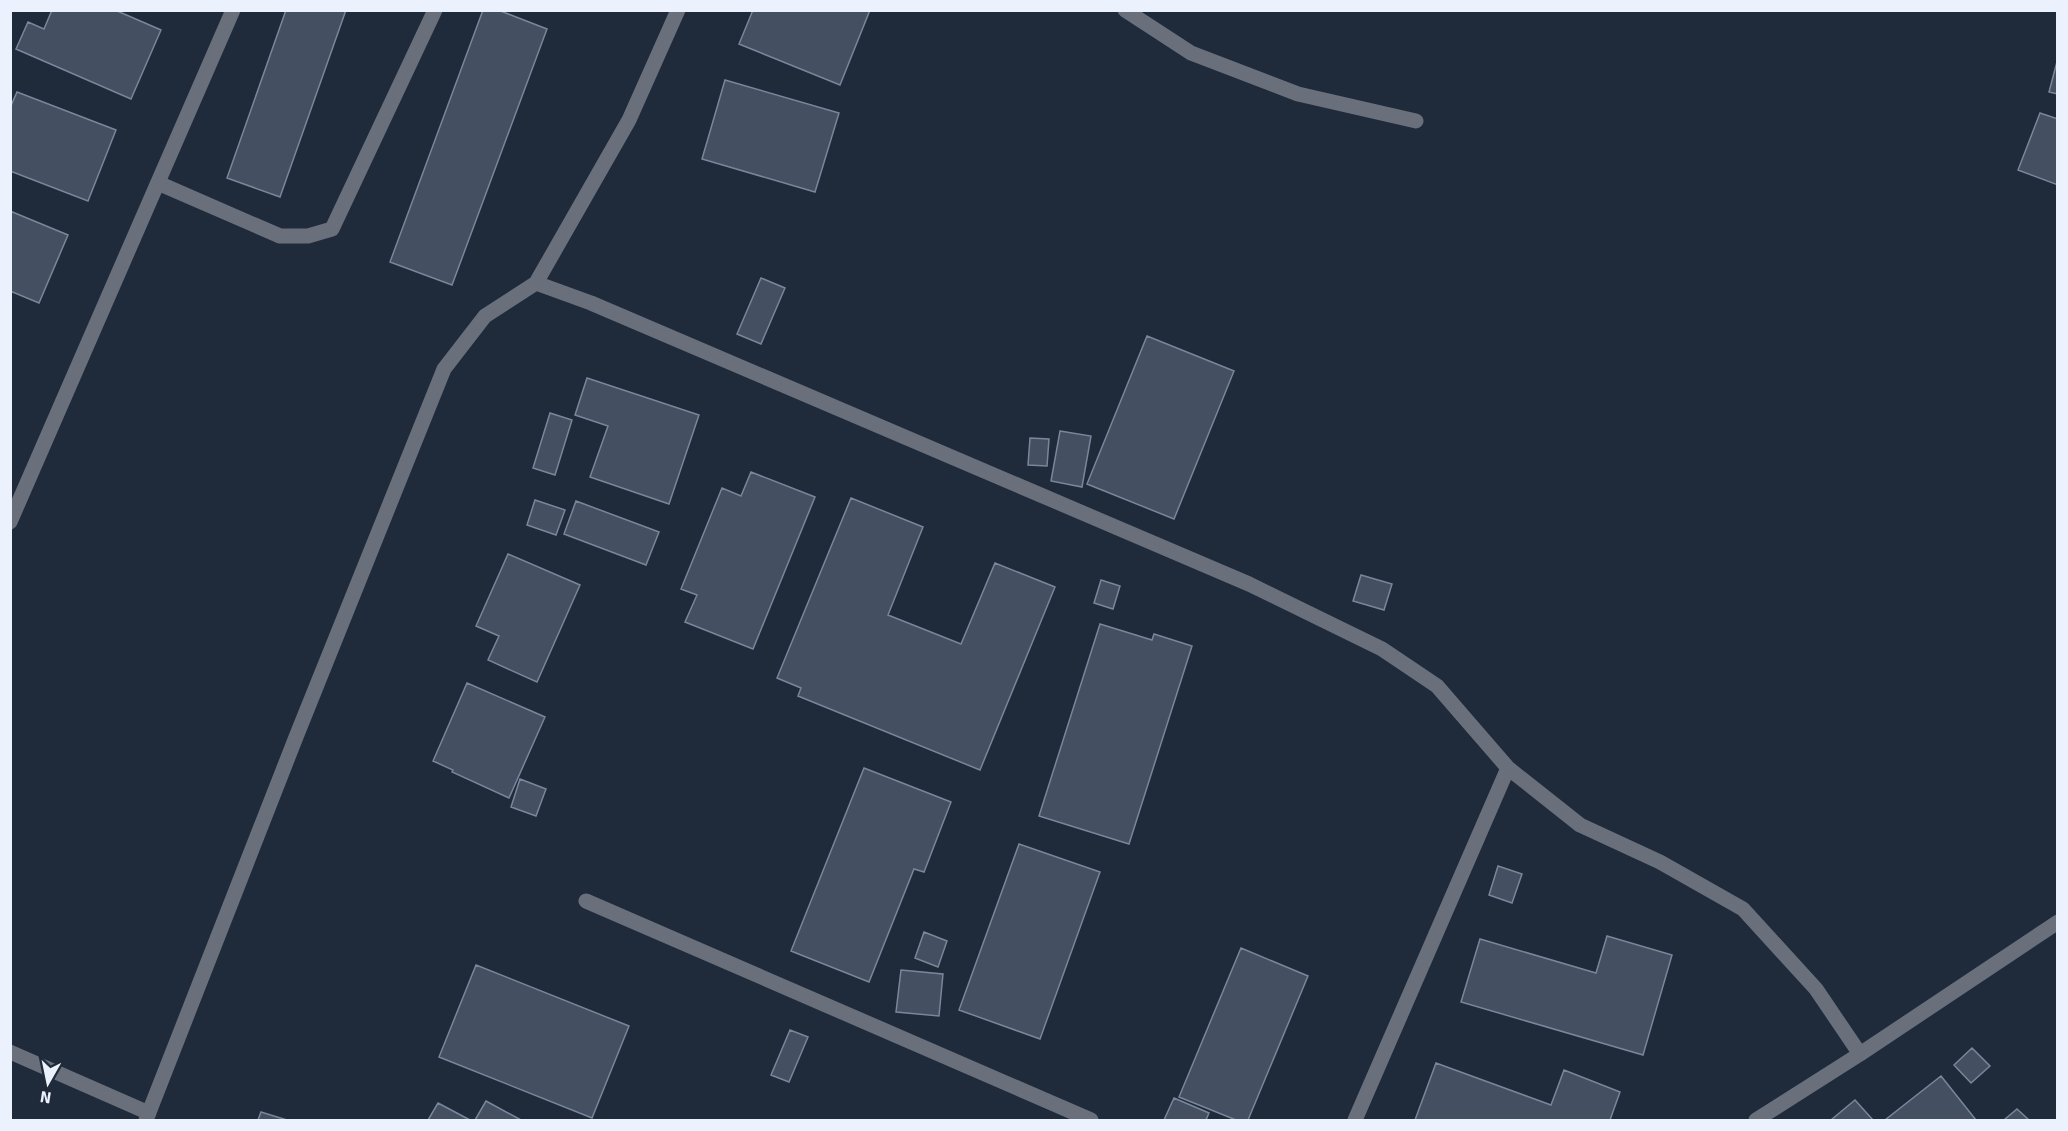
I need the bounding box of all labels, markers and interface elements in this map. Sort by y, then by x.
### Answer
north arrow [18,1053,78,1113]
text: N [39,1086,53,1108]

